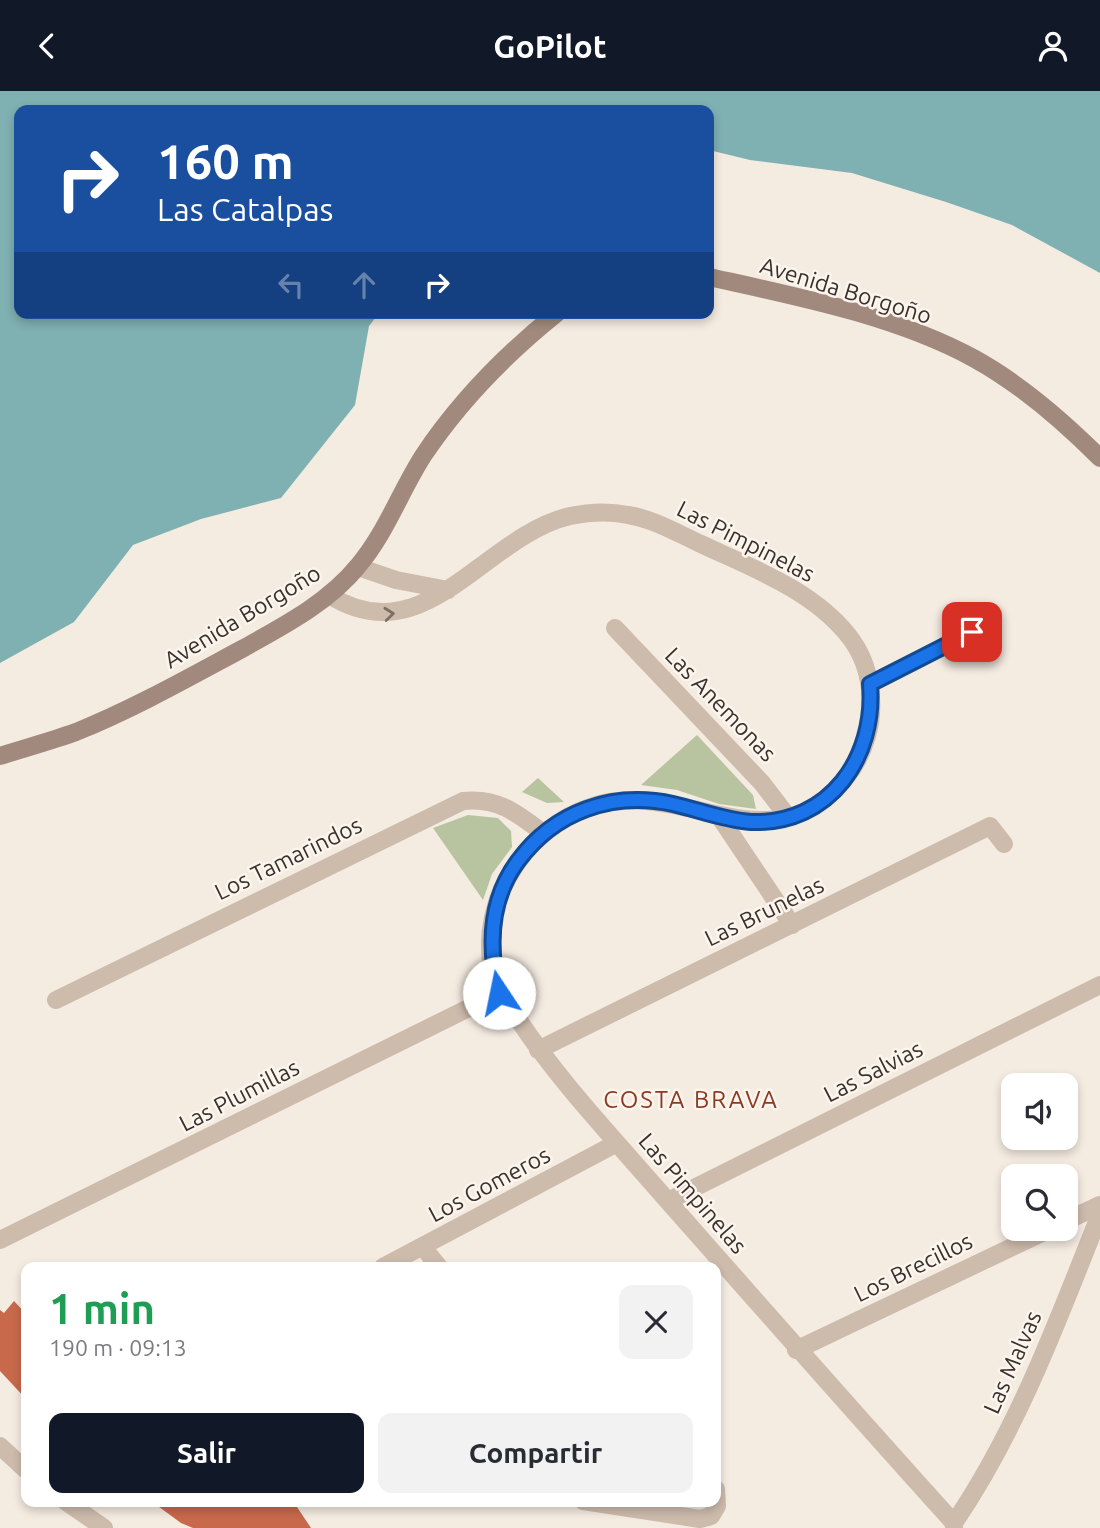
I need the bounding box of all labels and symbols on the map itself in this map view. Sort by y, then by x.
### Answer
street label: Avenida Borgoño [757,252,935,328]
street label: Las Pimpinelas [673,496,819,586]
street label: Avenida Borgoño [159,559,325,673]
pin [942,602,1002,662]
one-way arrow [383,606,395,621]
street label: Las Anemonas [661,642,781,766]
street label: Los Tamarindos [211,812,365,904]
street label: Las Brunelas [701,871,827,951]
position arrow [462,956,536,1030]
street label: Las Salvias [820,1035,926,1107]
street label: Las Plumillas [175,1054,303,1136]
district label: COSTA BRAVA [603,1086,779,1113]
street label: Las Pimpinelas [634,1128,752,1258]
street label: Los Gomeros [424,1142,554,1226]
street label: Los Brecillos [850,1228,976,1306]
street label: Las Malvas [978,1307,1046,1417]

